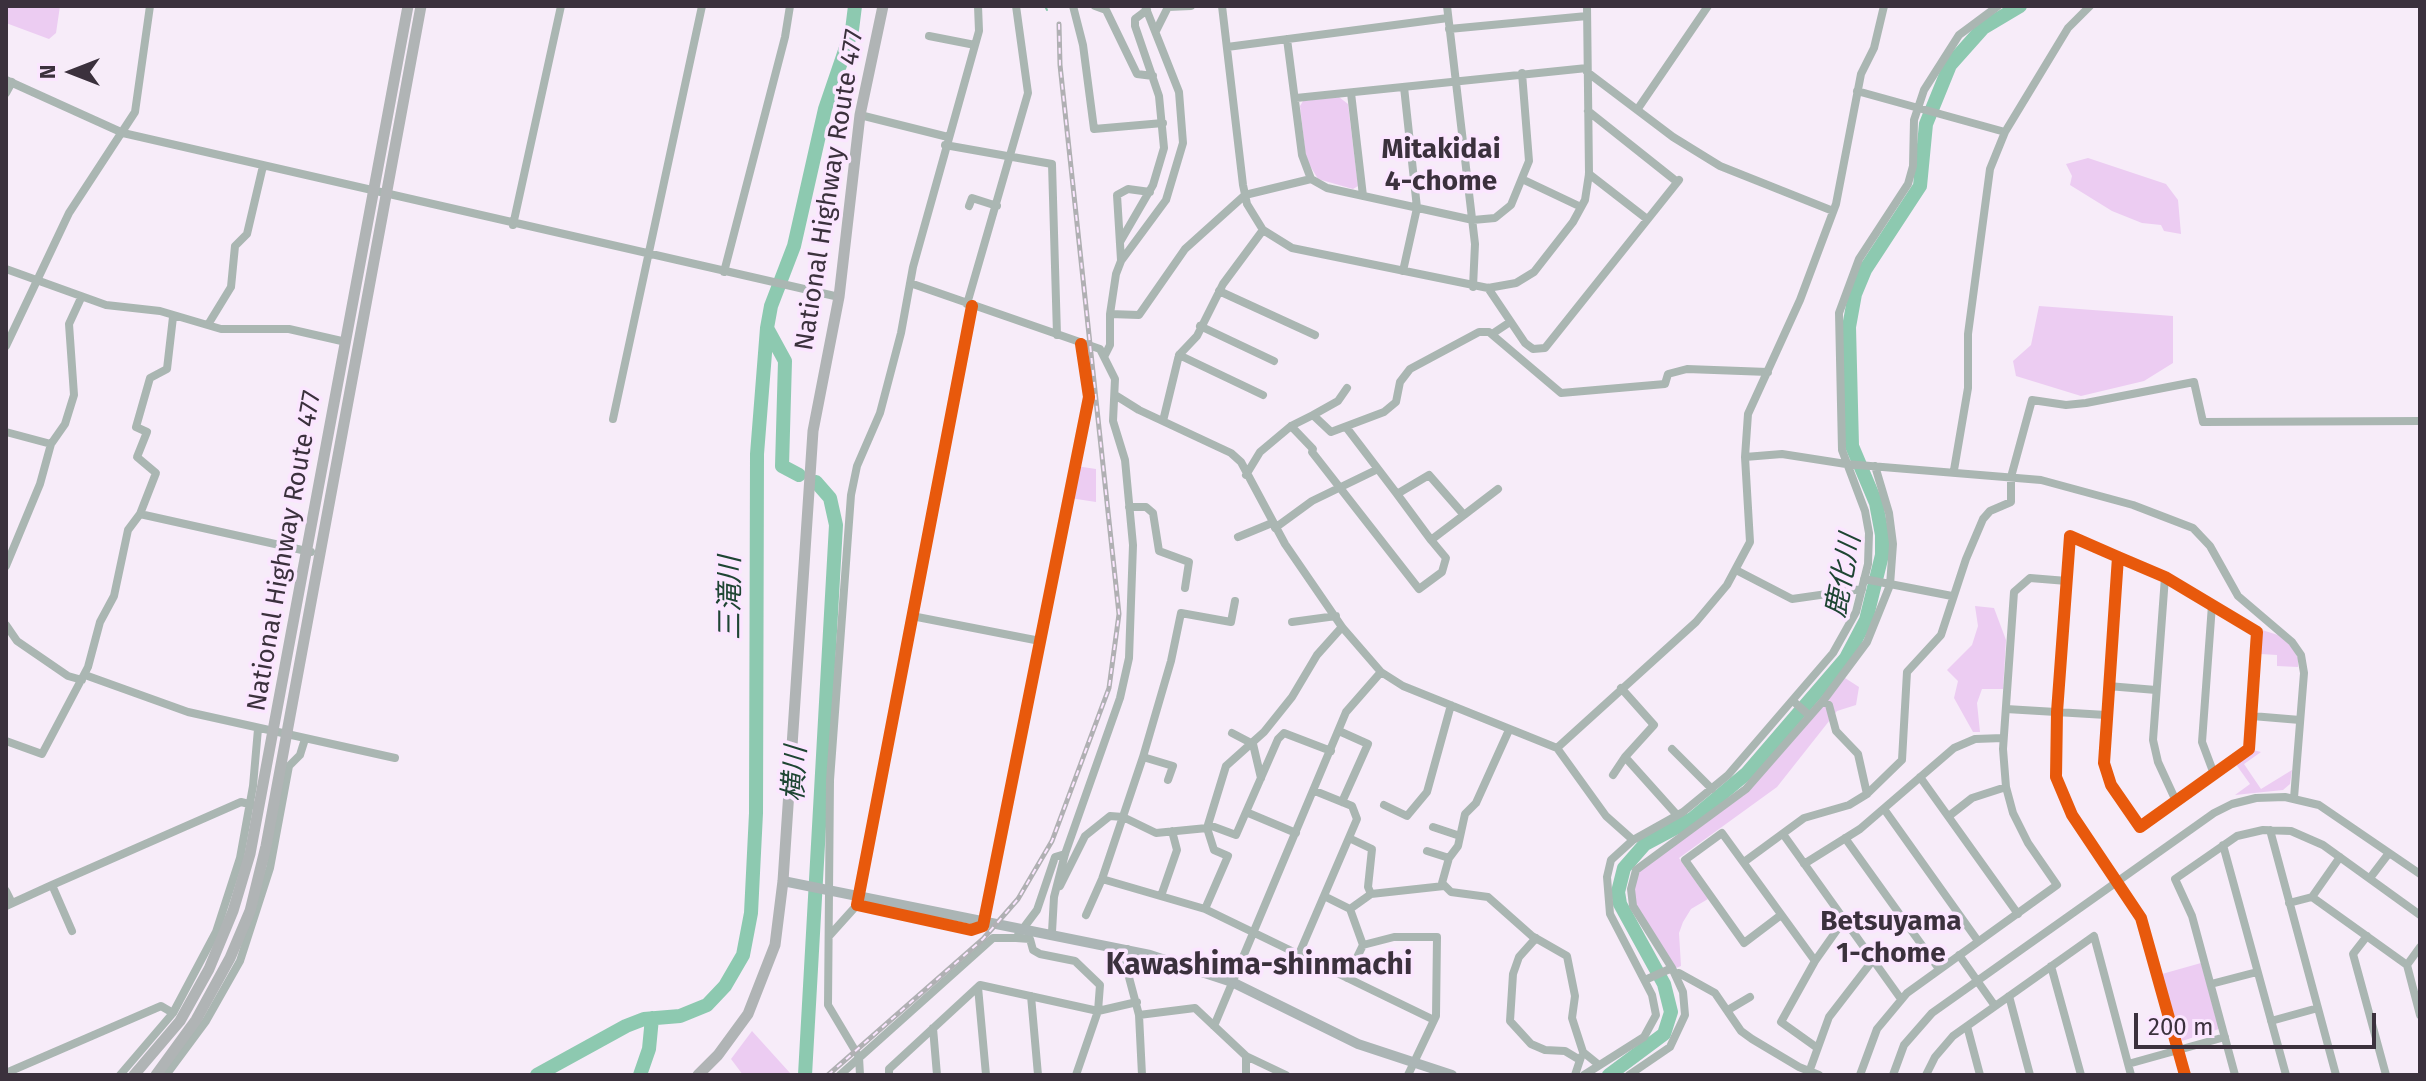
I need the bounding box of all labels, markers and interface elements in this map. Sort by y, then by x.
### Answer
street label: National Highway Route 477 [789,27,871,353]
north arrow [32,32,112,112]
text: N [34,65,61,79]
district label: Mitakidai 4-chome [1381,133,1501,199]
street label: National Highway Route 477 [241,388,329,714]
water label: 鹿化川 [1819,532,1869,620]
water label: 三滝川 [714,556,748,640]
water label: 横川 [778,745,814,803]
district label: Betsuyama 1-chome [1820,905,1962,971]
district label: Kawashima-shinmachi [1106,948,1412,984]
scale bar [2138,997,2380,1047]
text: 200 m [2148,1013,2214,1041]

